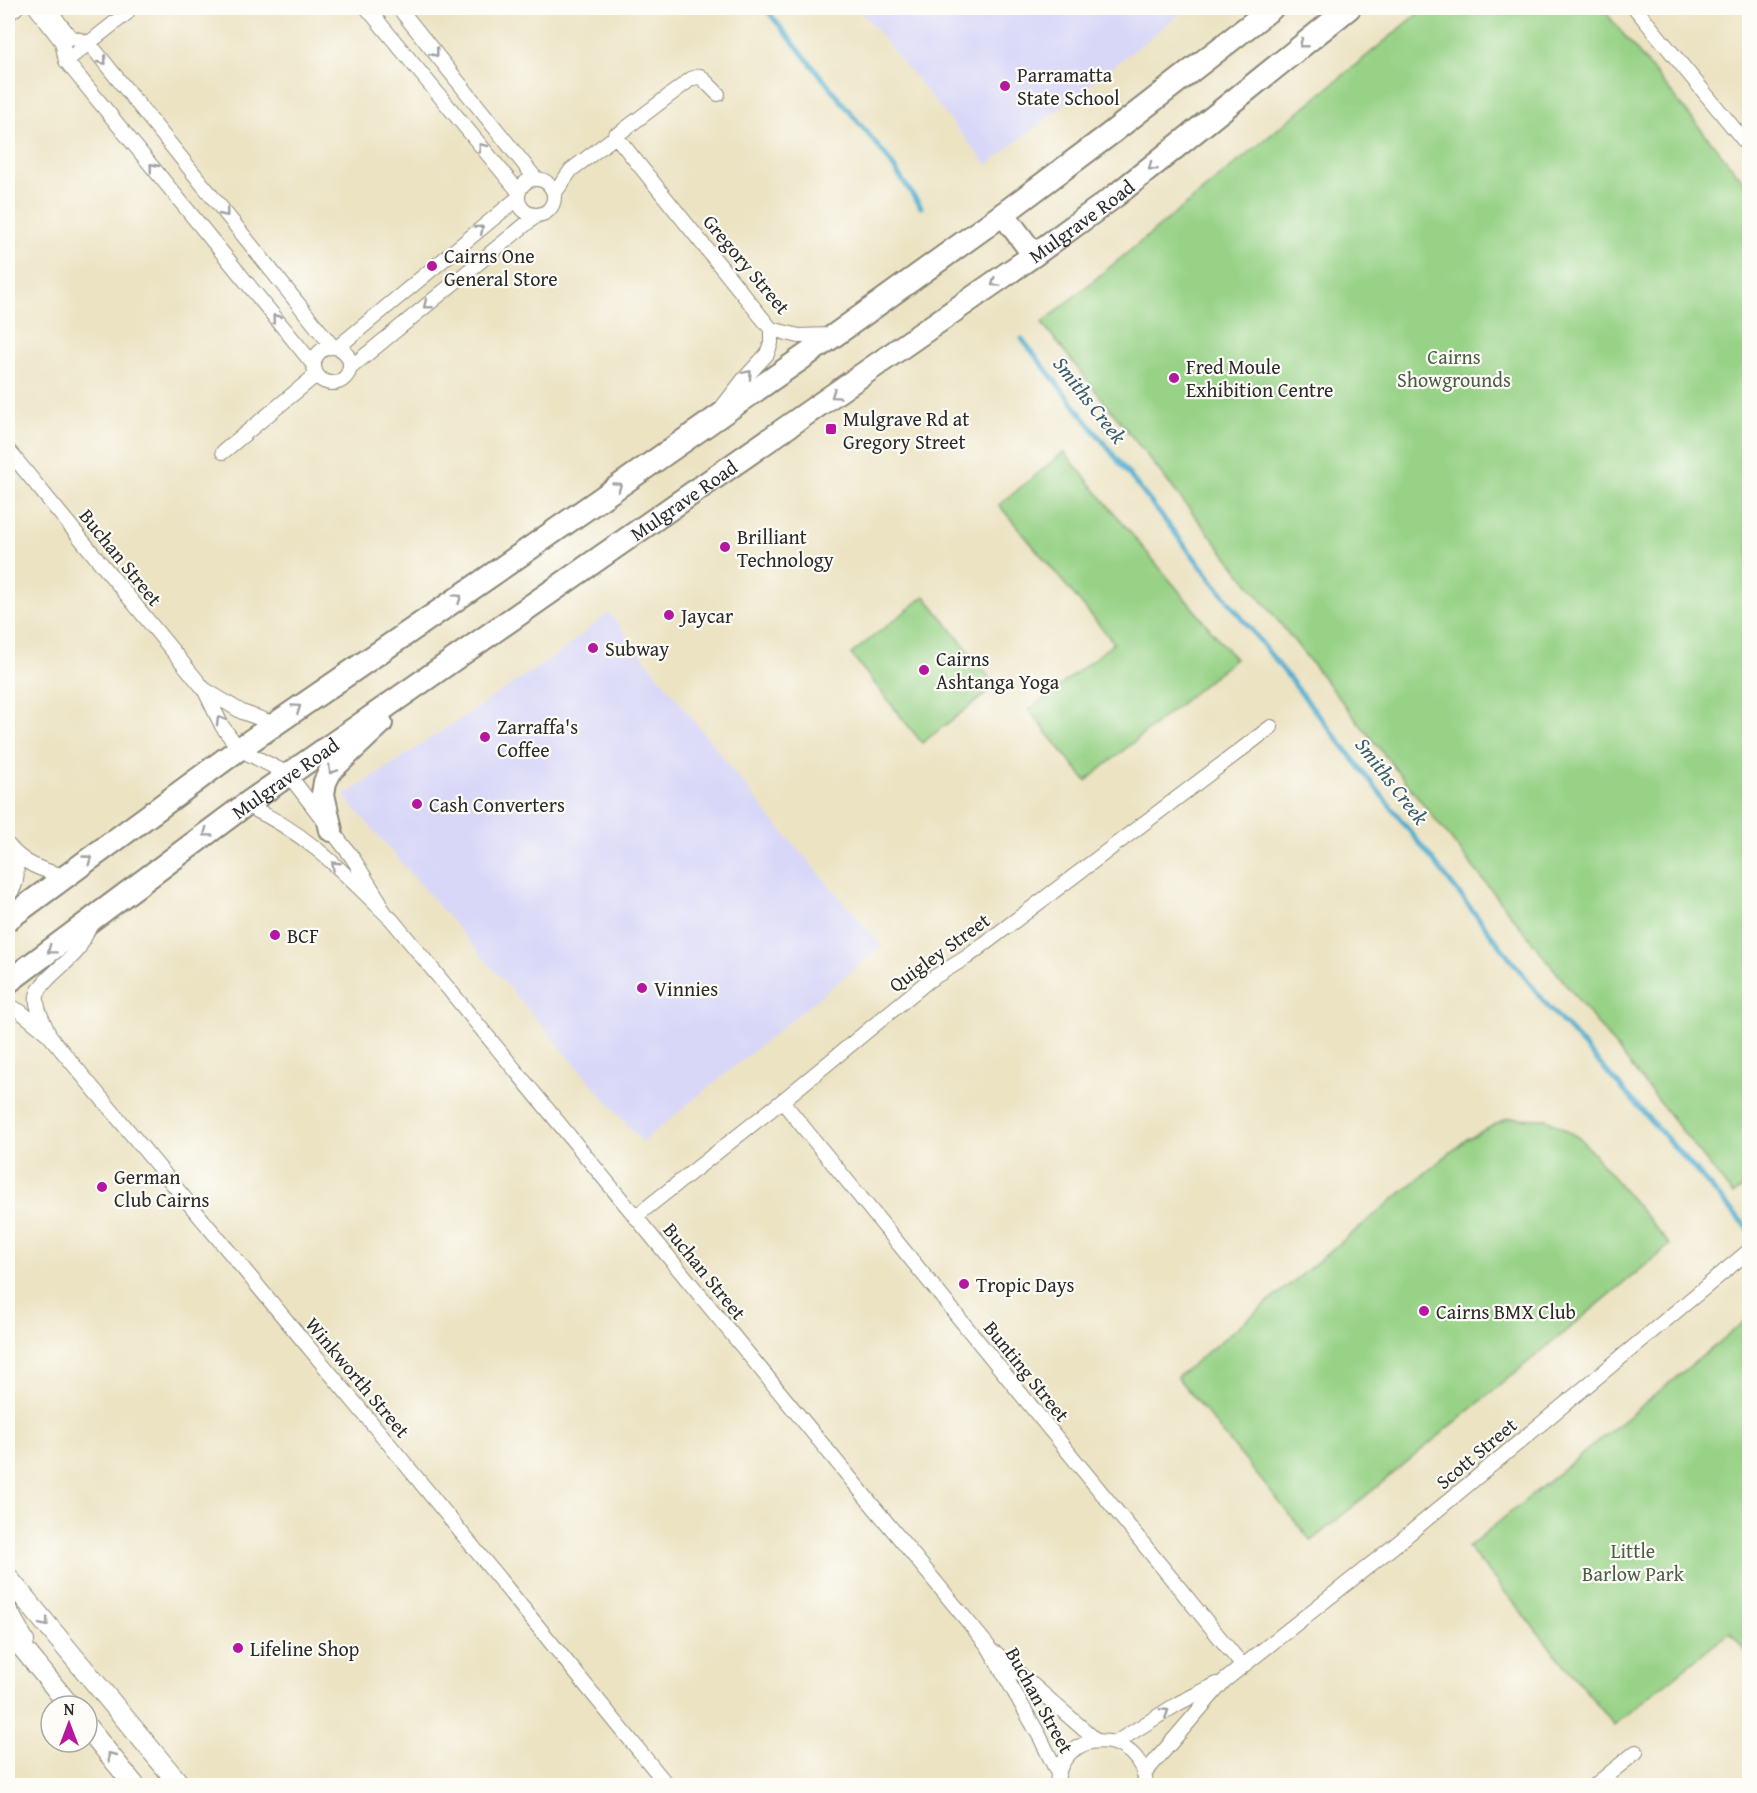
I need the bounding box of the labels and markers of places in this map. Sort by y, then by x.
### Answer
place label: Parramatta State School [1017,60,1120,112]
marker: Parramatta State School [998,79,1012,93]
place label: Cairns One General Store [444,241,558,293]
marker: Cairns One General Store [425,259,439,273]
place label: Fred Moule Exhibition Centre [1186,352,1334,404]
marker: Fred Moule Exhibition Centre [1167,371,1181,385]
place label: Mulgrave Rd at Gregory Street [843,404,969,456]
marker: Mulgrave Rd at Gregory Street [824,422,838,436]
place label: Brilliant Technology [737,522,834,574]
marker: Brilliant Technology [718,540,732,554]
place label: Jaycar [678,601,733,630]
marker: Jaycar [662,608,676,622]
place label: Subway [605,634,669,663]
marker: Subway [586,641,600,655]
place label: Cairns Ashtanga Yoga [936,644,1060,696]
marker: Cairns Ashtanga Yoga [917,663,931,677]
place label: Zarraffa's Coffee [497,712,578,764]
marker: Zarraffa's Coffee [478,730,492,744]
place label: Cash Converters [429,790,565,819]
marker: Cash Converters [410,797,424,811]
place label: BCF [287,921,319,950]
marker: BCF [268,928,282,942]
place label: Vinnies [654,974,718,1003]
marker: Vinnies [635,981,649,995]
place label: German Club Cairns [114,1162,209,1214]
marker: German Club Cairns [95,1180,109,1194]
place label: Tropic Days [976,1270,1075,1299]
marker: Tropic Days [957,1277,971,1291]
place label: Cairns BMX Club [1436,1297,1576,1326]
marker: Cairns BMX Club [1417,1304,1431,1318]
place label: Lifeline Shop [250,1634,360,1663]
marker: Lifeline Shop [231,1641,245,1655]

